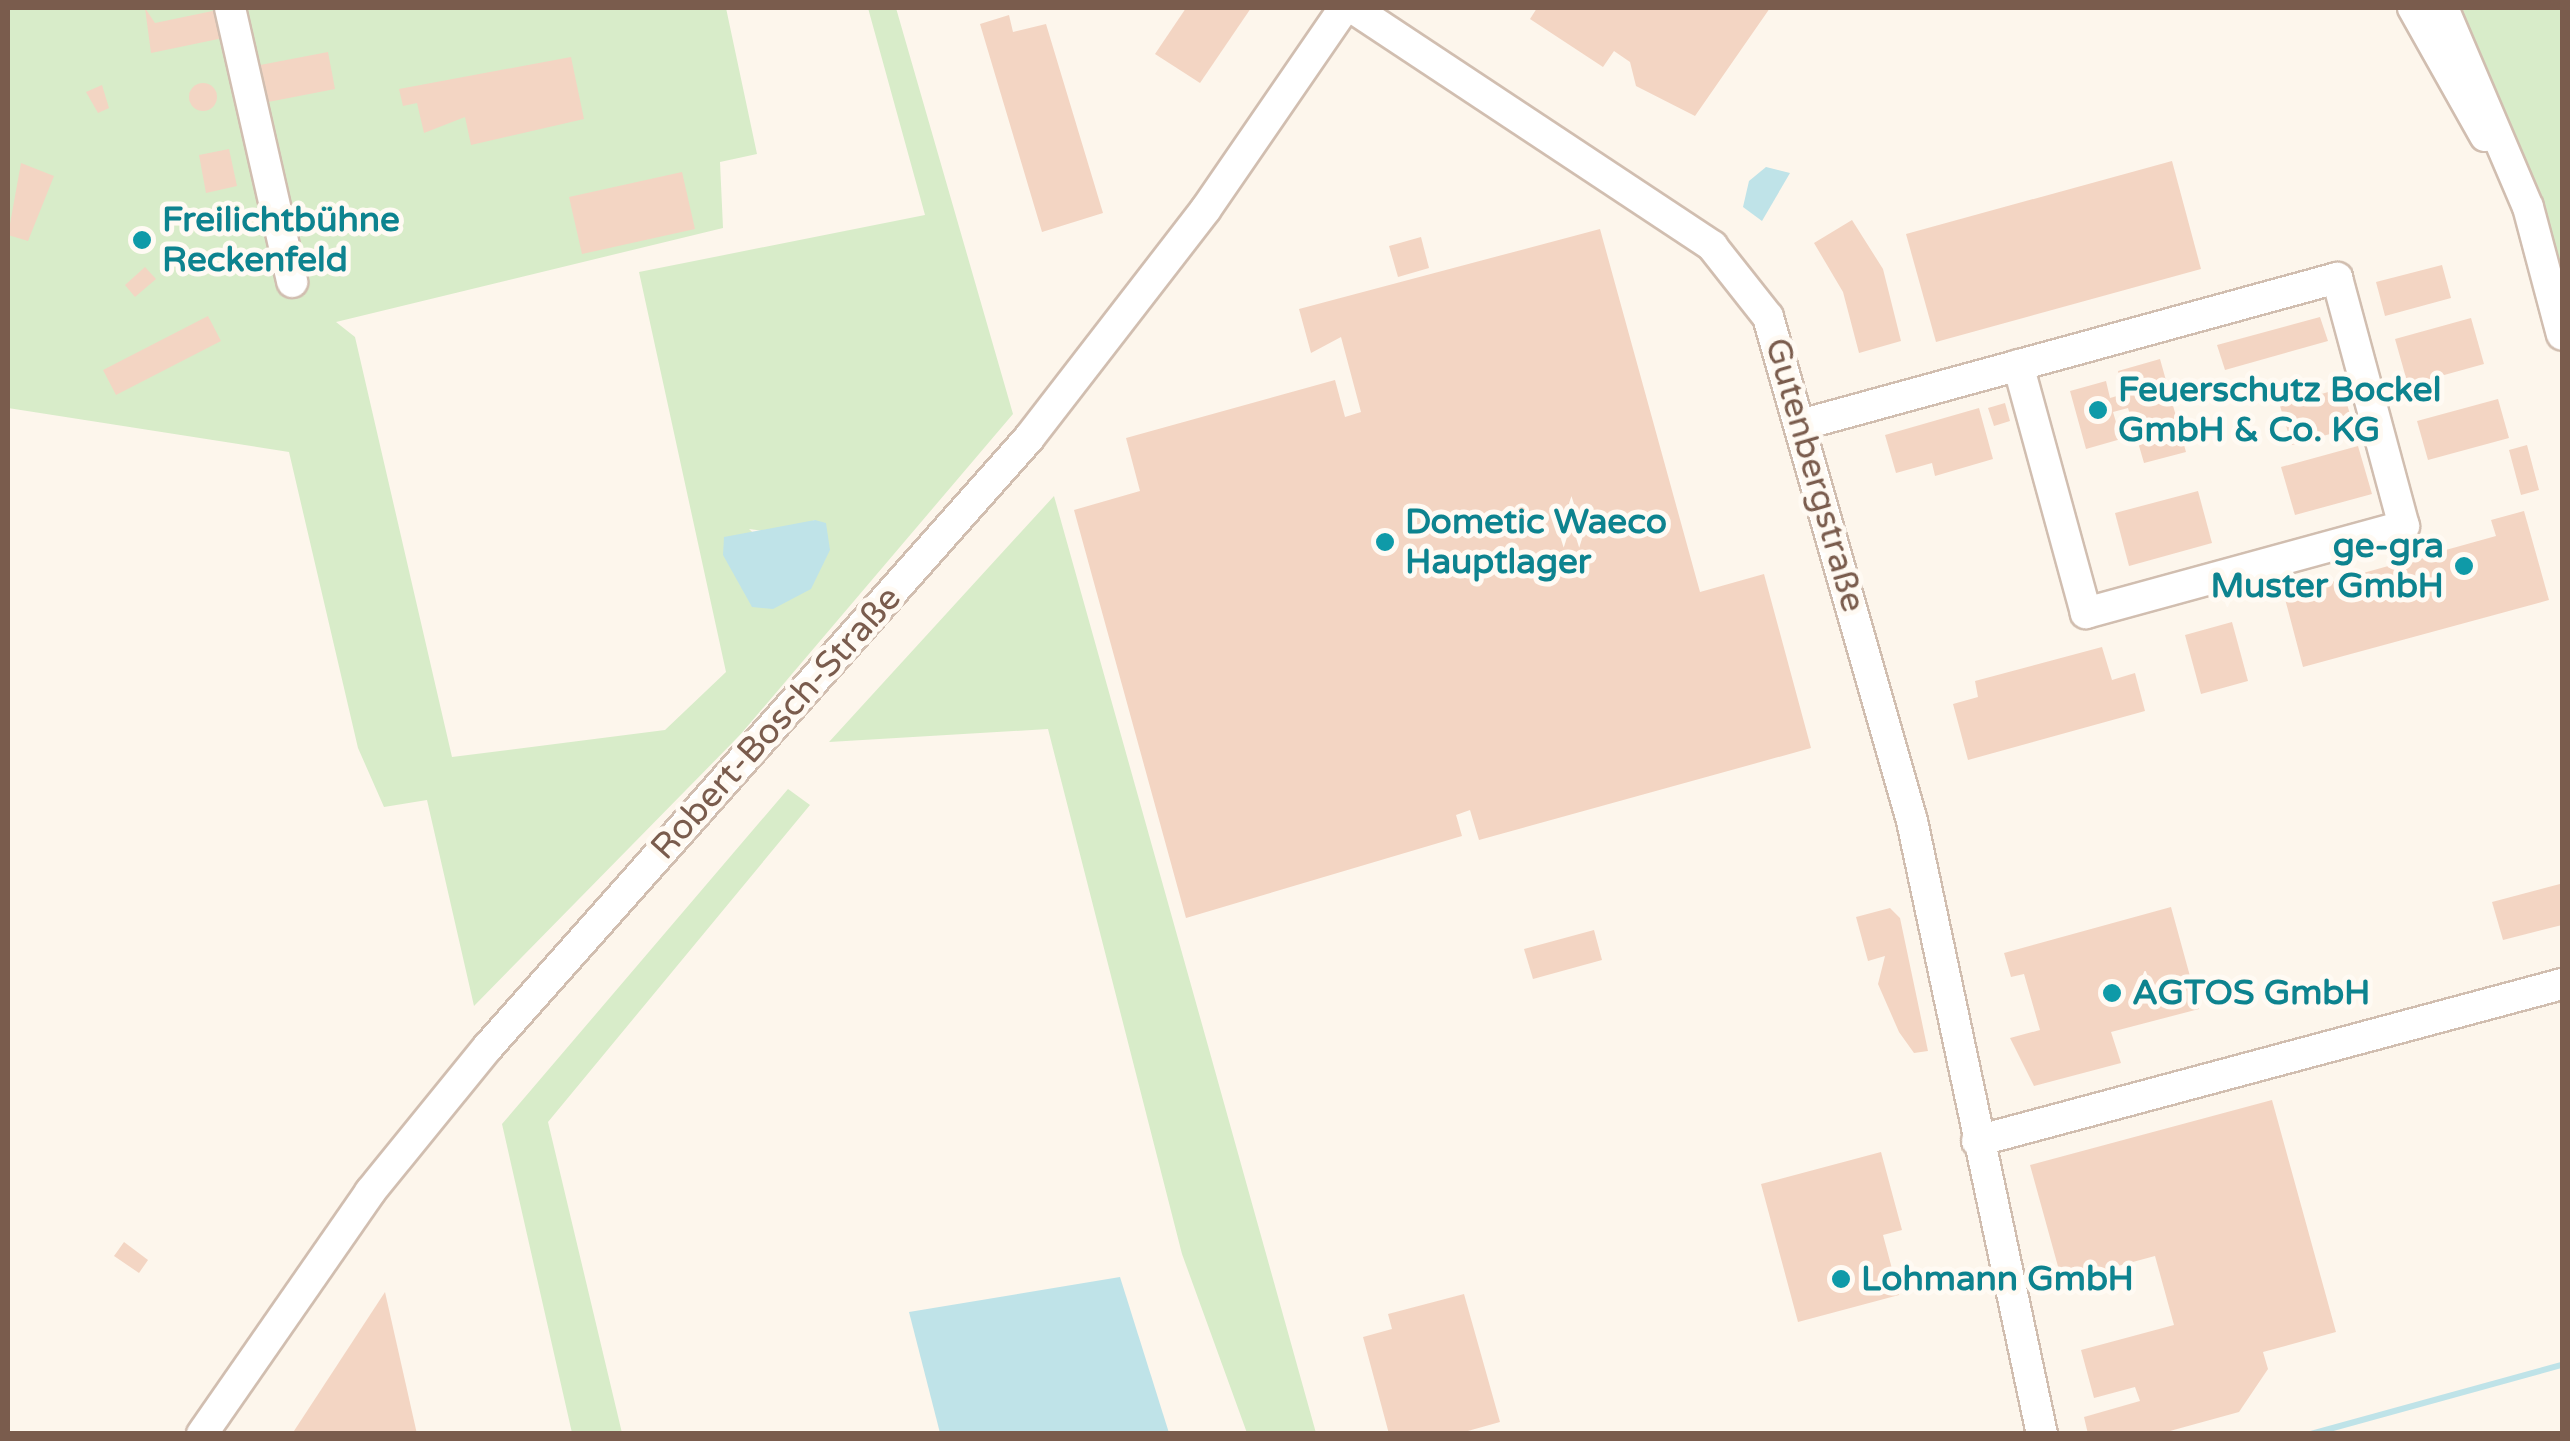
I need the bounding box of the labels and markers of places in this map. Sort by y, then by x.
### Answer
place label: Freilichtbühne Reckenfeld [162,199,400,281]
marker: Freilichtbühne Reckenfeld [131,229,153,251]
place label: Feuerschutz Bockel GmbH & Co. KG [2118,369,2441,451]
marker: Feuerschutz Bockel GmbH & Co. KG [2087,399,2109,421]
place label: Dometic Waeco Hauptlager [1405,501,1667,583]
place label: ge-gra Muster GmbH [2211,525,2444,607]
marker: Dometic Waeco Hauptlager [1374,531,1396,553]
marker: ge-gra Muster GmbH [2453,555,2475,577]
place label: AGTOS GmbH [2132,972,2370,1014]
marker: AGTOS GmbH [2101,982,2123,1004]
place label: Lohmann GmbH [1861,1258,2134,1300]
marker: Lohmann GmbH [1830,1268,1852,1290]

